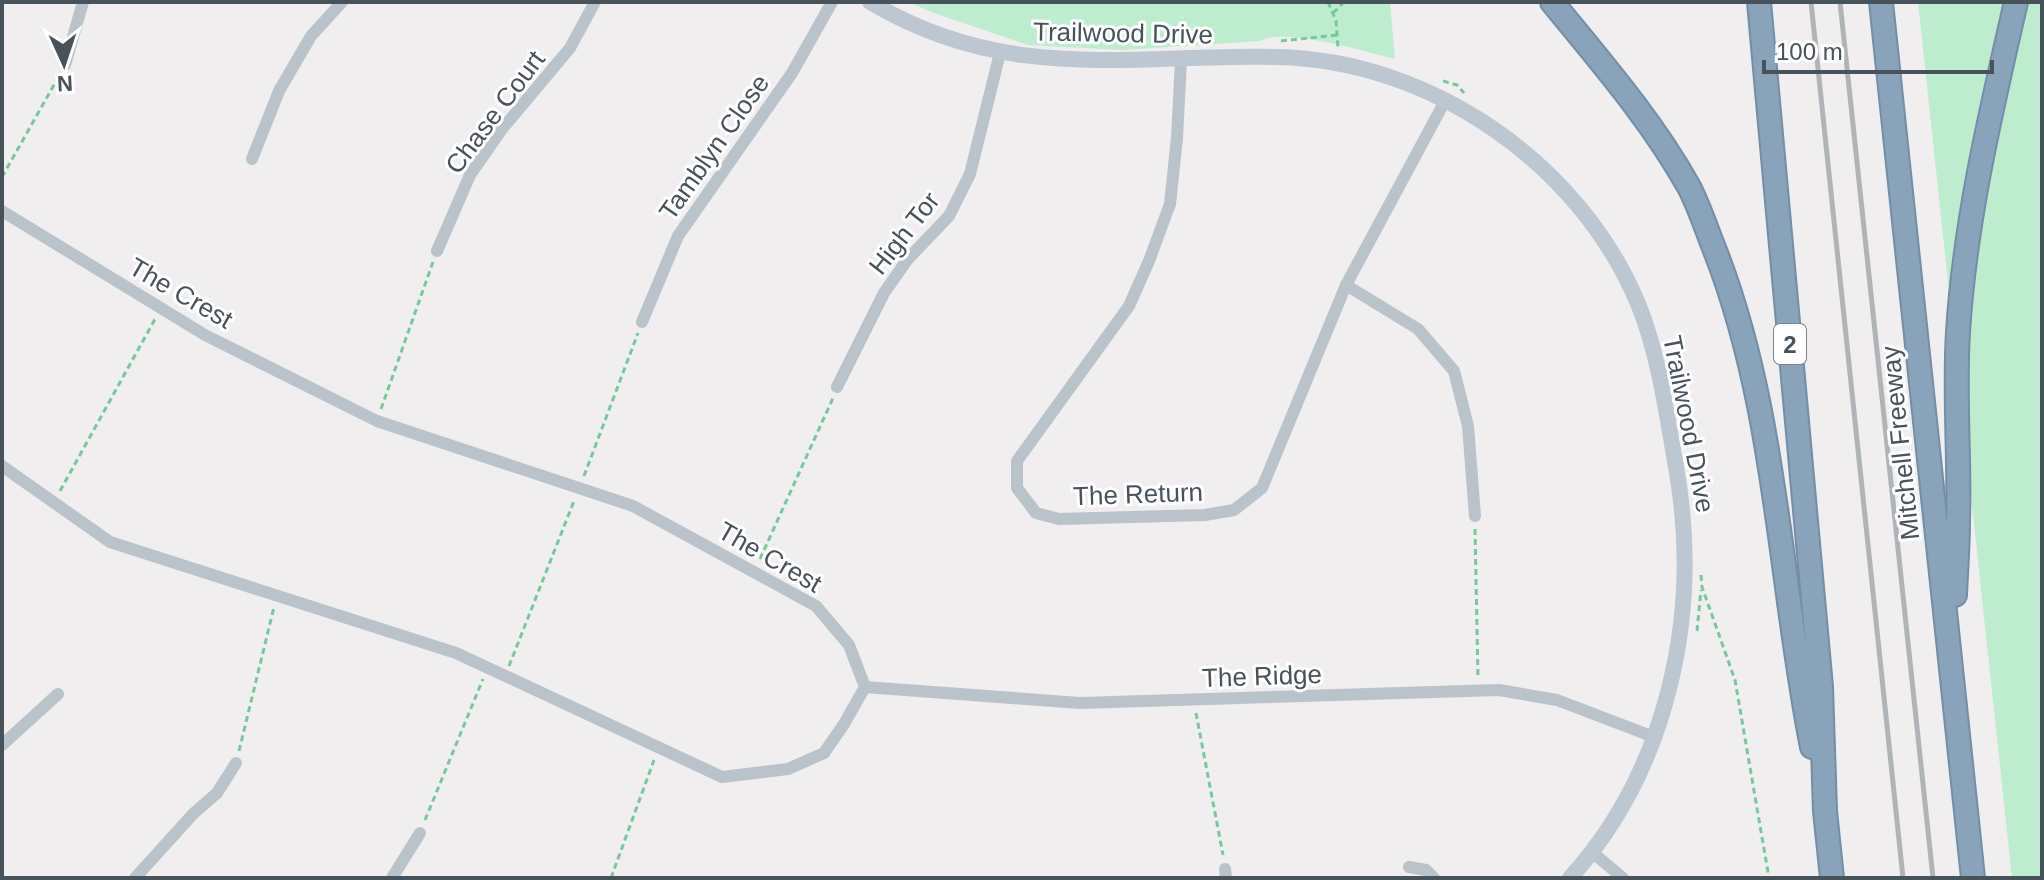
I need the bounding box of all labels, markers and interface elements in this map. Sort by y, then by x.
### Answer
street label: Trailwood Drive [1033,16,1213,50]
north arrow [24,24,104,104]
scale bar [1764,24,1992,74]
text: 100 m [1776,38,1843,65]
street label: Chase Court [439,44,551,179]
street label: Tamblyn Close [653,69,775,225]
text: N [56,71,74,96]
street label: High Tor [863,186,946,280]
street label: The Crest [124,251,239,335]
road number: 2 [1774,324,1806,364]
street label: Trailwood Drive [1657,333,1721,515]
street label: Mitchell Freeway [1875,344,1925,542]
street label: The Return [1072,477,1204,511]
street label: The Crest [713,515,828,599]
street label: The Ridge [1202,659,1322,693]

